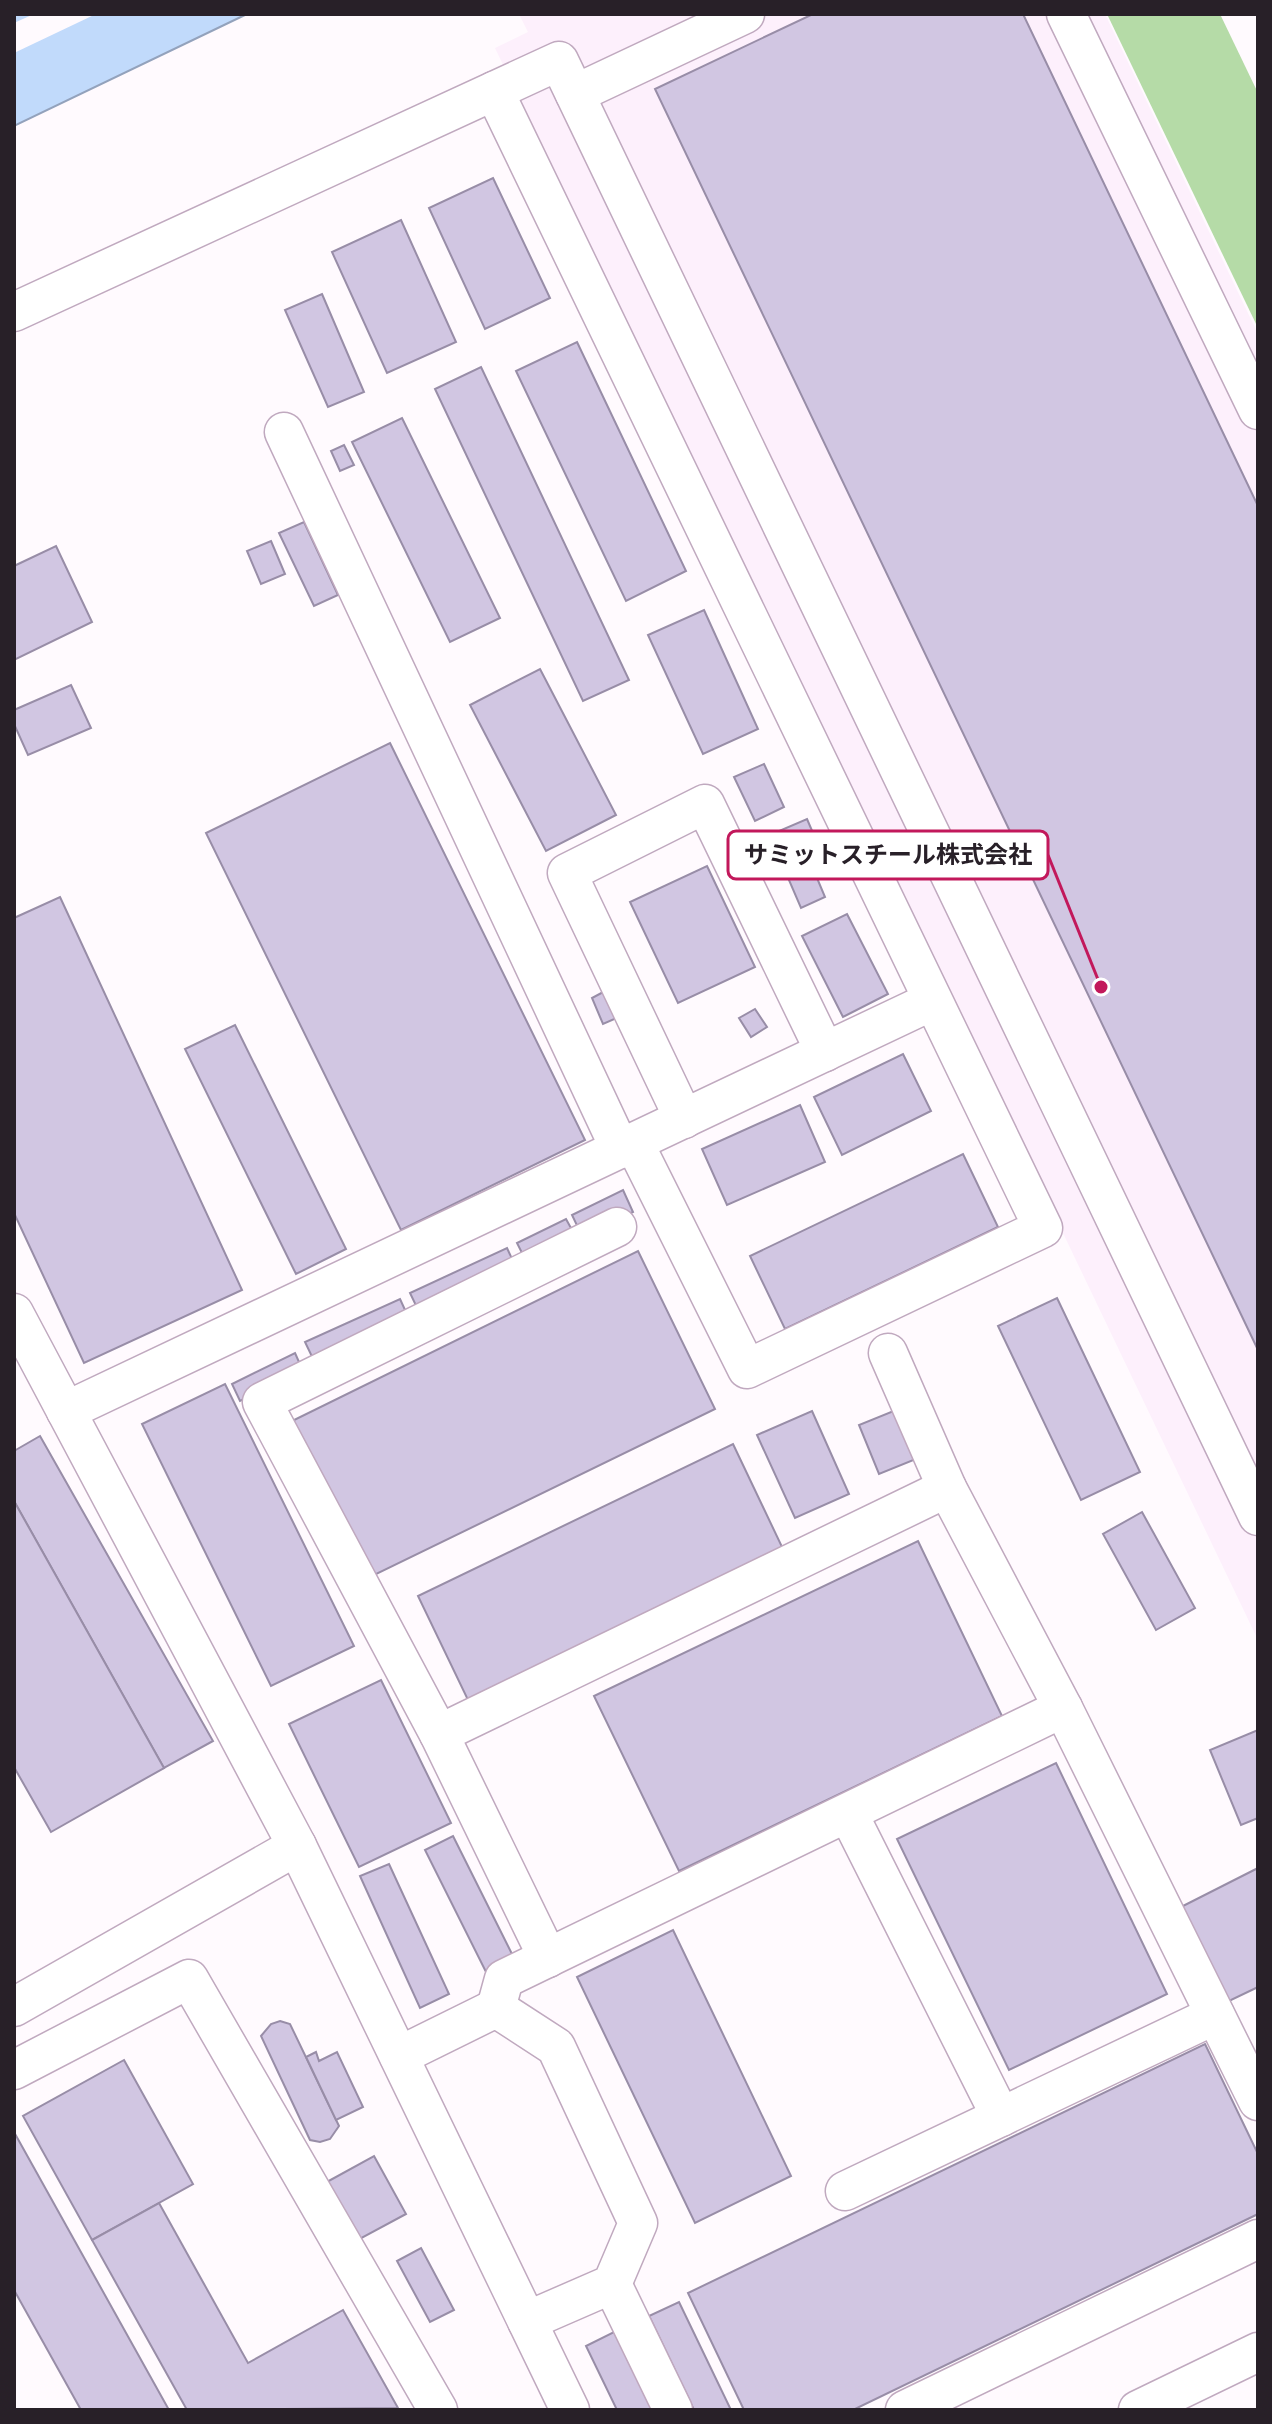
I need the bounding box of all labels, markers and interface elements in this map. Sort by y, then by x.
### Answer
callout: サミットスチール株式会社 [728,831,1048,879]
text: サミットスチール株式会社 [744,838,1032,870]

